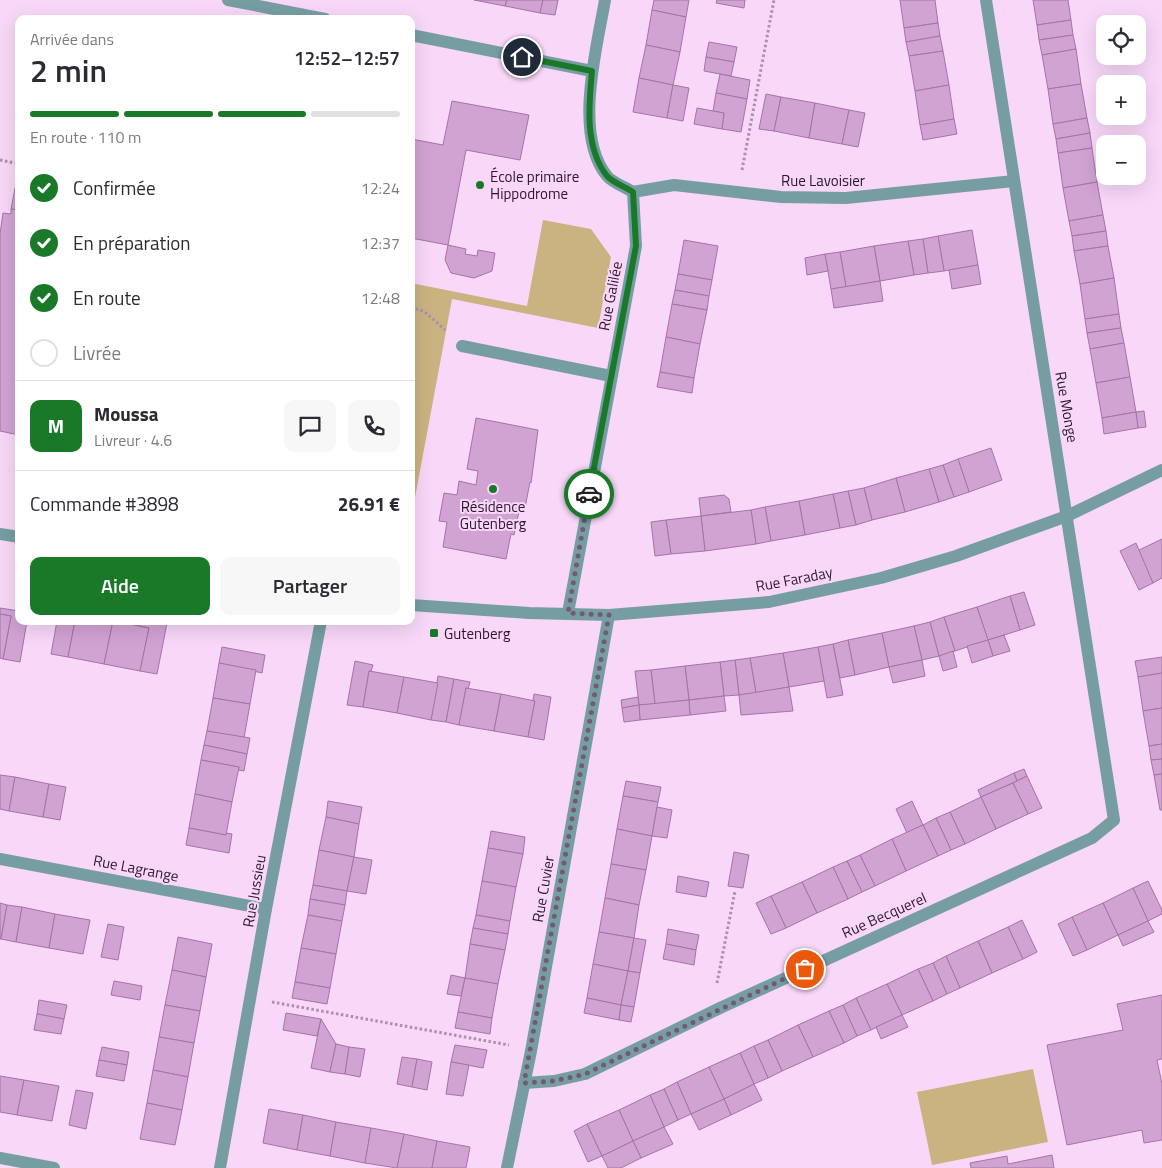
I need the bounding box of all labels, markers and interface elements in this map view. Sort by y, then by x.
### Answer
map controls [1096,15,1146,185]
button: locate [1096,15,1146,65]
text: Arrivée dans [30,27,114,51]
pin [501,36,543,78]
text: 12:52–12:57 [294,43,400,72]
icon: home [508,43,536,71]
text: 2 min [30,46,107,94]
button: + [1096,75,1146,125]
text: En route · 110 m [30,125,141,149]
button: − [1096,135,1146,185]
place label: École primaire Hippodrome [490,165,579,205]
street label: Rue Lavoisier [781,169,865,192]
text: Confirmée [73,173,155,202]
icon: check [30,174,58,202]
text: 12:24 [361,176,400,200]
marker: École primaire Hippodrome [474,179,486,191]
text: En préparation [73,228,191,257]
icon: check [30,229,58,257]
text: 12:37 [361,231,400,255]
street label: Rue Galilée [592,259,628,333]
text: En route [73,283,141,312]
icon: check [30,284,58,312]
text: 12:48 [361,286,400,310]
text: Livrée [73,338,121,367]
street label: Rue Monge [1049,370,1085,444]
text: Moussa [94,399,158,428]
button: chat [284,400,336,452]
button: phone [348,400,400,452]
text: M [48,411,64,440]
text: Livreur · 4.6 [94,428,172,452]
courier [564,469,614,519]
icon: car [575,480,603,508]
marker: Résidence Gutenberg [487,483,499,495]
text: Commande #3898 [30,489,179,518]
text: 26.91 € [338,489,400,518]
place label: Résidence Gutenberg [460,495,526,535]
button: Aide [30,557,210,615]
button: Partager [220,557,400,615]
street label: Rue Faraday [753,560,835,598]
place label: Gutenberg [444,622,511,645]
marker: Gutenberg [428,627,440,639]
street label: Rue Lagrange [91,848,181,888]
street label: Rue Jussieu [236,853,272,929]
street label: Rue Cuvier [526,854,560,924]
street label: Rue Becquerel [838,886,930,944]
pin [784,948,826,990]
icon: bag [791,955,819,983]

